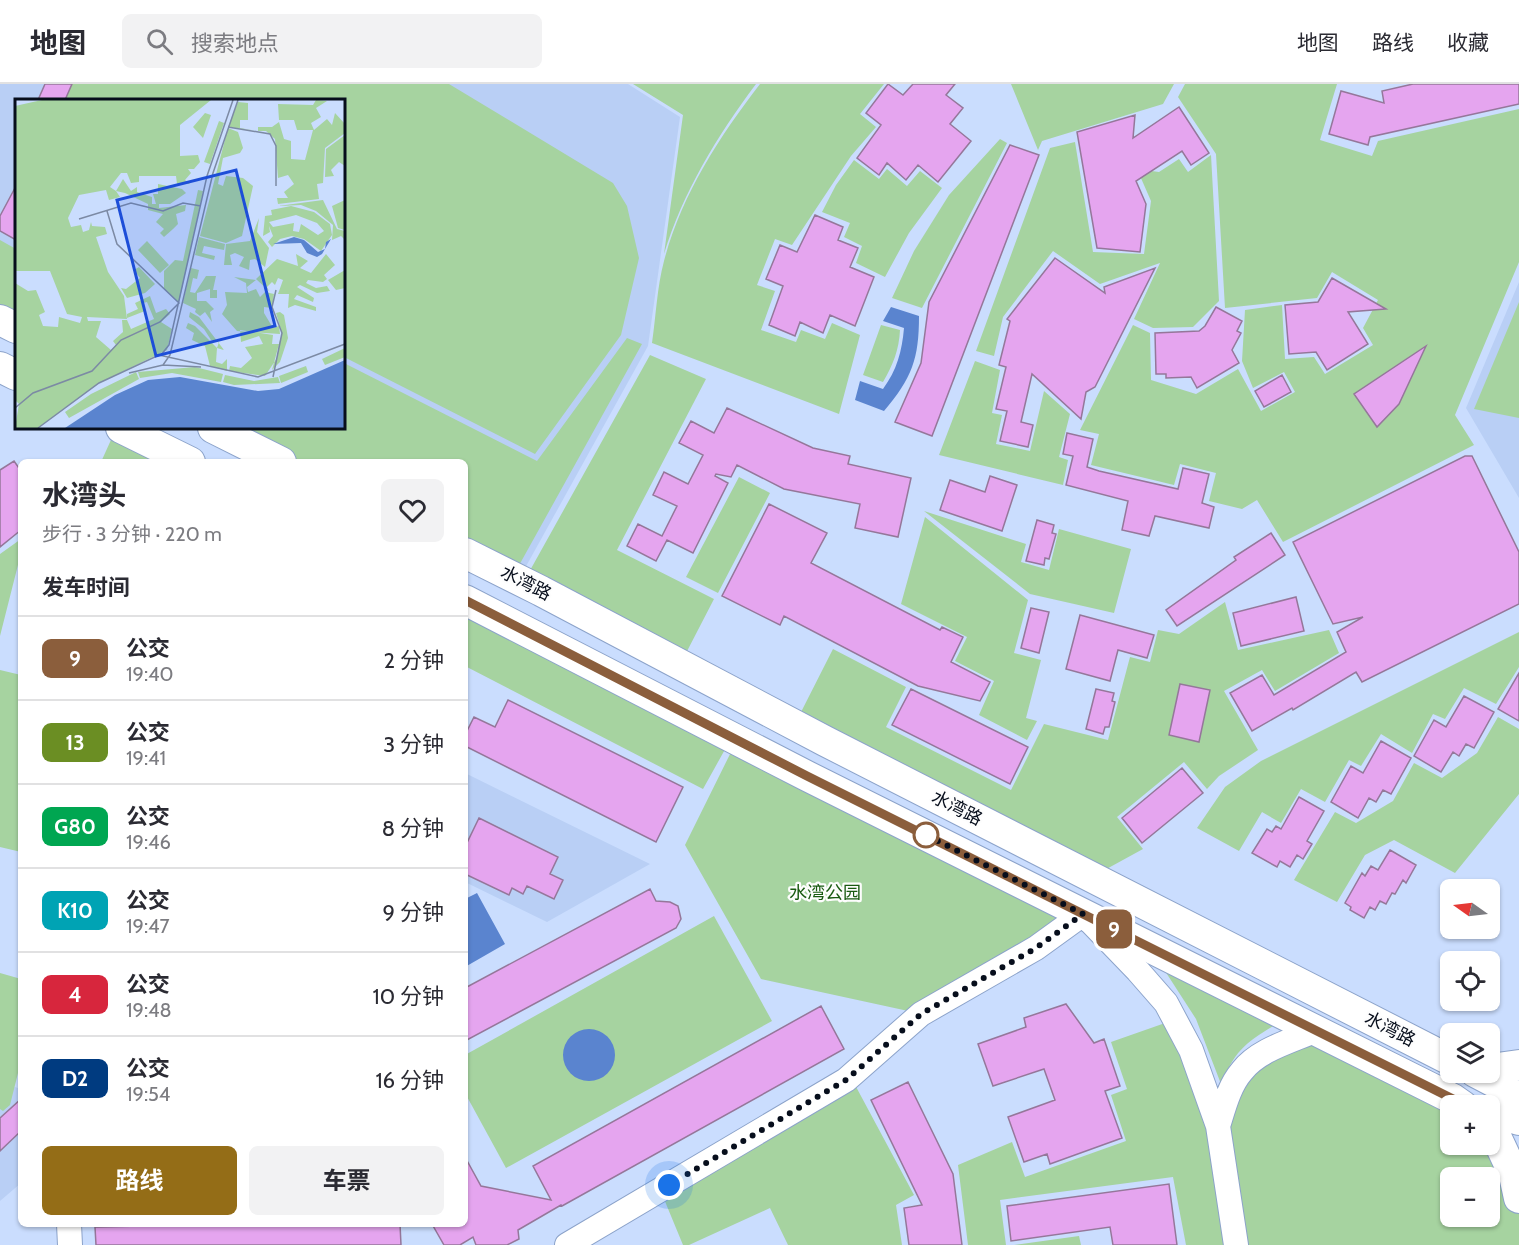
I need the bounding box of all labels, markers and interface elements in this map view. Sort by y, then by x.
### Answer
search box [122,14,542,68]
icon: search [143,25,176,58]
text: 地图 [30,26,86,60]
text: 搜索地点 [191,30,279,57]
text: 地图 [1297,30,1339,55]
text: 路线 [1372,30,1414,55]
text: 收藏 [1447,30,1489,55]
inset map [15,99,345,429]
text: 水湾头 [42,478,126,512]
button: heart [381,479,444,542]
text: 步行 · 3 分钟 · 220 m [42,522,222,546]
street label: 水湾路 [497,561,555,605]
text: 发车时间 [42,574,130,601]
text: 公交 [126,635,170,662]
text: 9 [69,646,81,671]
text: 2 分钟 [384,647,444,674]
text: 19:40 [126,662,174,686]
text: 公交 [126,719,170,746]
text: 13 [65,730,85,755]
text: 3 分钟 [383,731,444,758]
text: 19:41 [126,746,166,770]
street label: 水湾路 [928,786,986,830]
text: 公交 [126,803,170,830]
text: G80 [54,814,96,839]
text: 8 分钟 [382,815,444,842]
unlabelled marker [913,822,939,848]
text: 19:46 [126,830,171,854]
north arrow [1440,879,1500,939]
map controls [1440,879,1500,1227]
park label: 水湾公园 [789,882,861,904]
text: 公交 [126,887,170,914]
text: K10 [57,898,93,923]
text: 9 分钟 [383,899,444,926]
line badge: 9 [1094,910,1134,948]
text: 19:47 [126,914,170,938]
text: 9 [1108,917,1120,942]
button: locate [1440,951,1500,1011]
text: 公交 [126,971,170,998]
text: 4 [68,982,82,1007]
text: 10 分钟 [373,983,444,1010]
text: 19:48 [126,998,172,1022]
street label: 水湾路 [1361,1007,1419,1051]
button: layers [1440,1023,1500,1083]
text: 公交 [126,1055,170,1082]
text: D2 [62,1066,88,1091]
text: 16 分钟 [375,1067,444,1094]
text: 19:54 [126,1082,170,1106]
button: + [1440,1095,1500,1155]
button: 路线 [42,1146,237,1215]
button: 车票 [249,1146,444,1215]
button: − [1440,1167,1500,1227]
your location [654,1170,684,1200]

